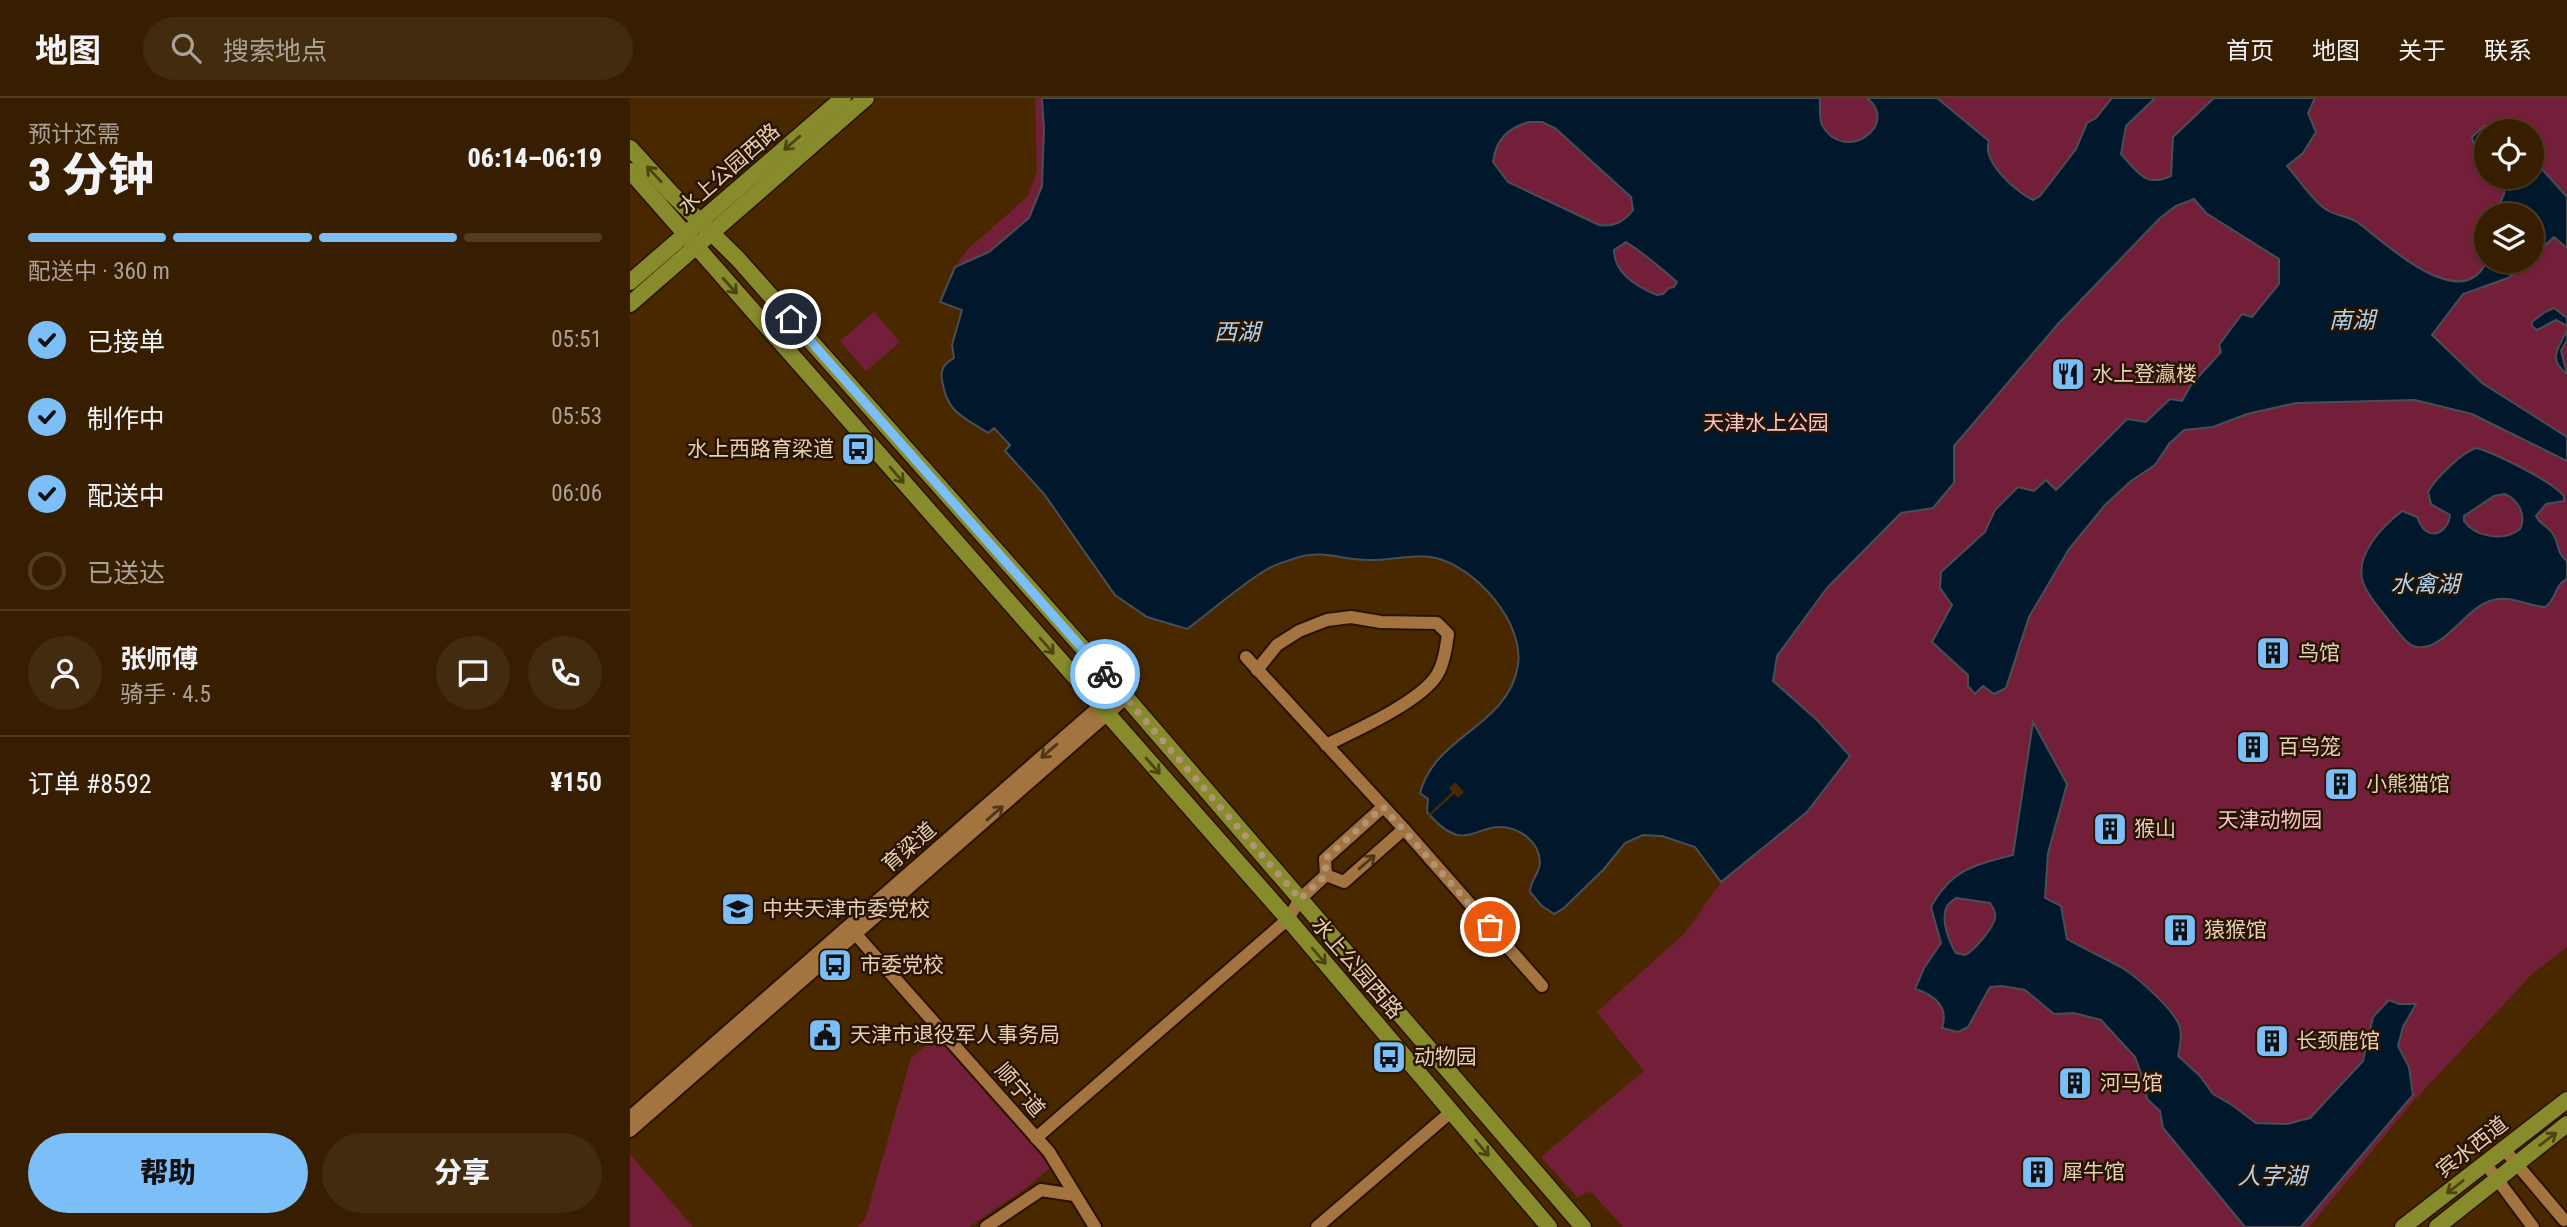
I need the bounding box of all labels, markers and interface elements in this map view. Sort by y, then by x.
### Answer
search box [143,17,633,80]
icon: search [167,29,205,67]
text: 地图 [35,31,101,70]
text: 搜索地点 [223,36,327,66]
text: 首页 [2226,37,2274,65]
text: 地图 [2312,37,2360,65]
text: 关于 [2398,37,2446,65]
text: 联系 [2484,37,2532,65]
street label: 水上公园西路 [674,119,784,219]
map controls [2474,119,2544,273]
button: locate [2474,119,2544,189]
text: 预计还需 [28,121,120,148]
one-way arrow [783,135,801,151]
text: 06:14–06:19 [468,143,602,173]
text: 3 分钟 [28,148,154,202]
one-way arrow [645,166,662,183]
button: layers [2474,203,2544,273]
text: 配送中 · 360 m [28,258,170,285]
one-way arrow [722,277,738,295]
pin [761,289,821,349]
icon: home [772,300,810,338]
water label: 南湖 [2329,307,2378,334]
water label: 西湖 [1214,319,1263,346]
icon: check [28,321,66,359]
text: 05:51 [551,326,602,353]
text: 已接单 [87,327,165,357]
restaurant icon: 水上登瀛楼 [2049,355,2087,393]
place label: 水上登瀛楼 [2092,362,2197,386]
icon: check [28,398,66,436]
text: 05:53 [551,403,602,430]
text: 制作中 [87,404,165,434]
park label: 天津水上公园 [1703,411,1829,435]
bus stop icon: 水上西路育梁道 [839,430,877,468]
place label: 水上西路育梁道 [687,437,834,461]
one-way arrow [889,466,905,484]
icon: check [28,475,66,513]
text: 06:06 [551,480,602,507]
text: 配送中 [87,481,165,511]
text: 已送达 [87,558,165,588]
water label: 水禽湖 [2391,571,2463,598]
building icon: 鸟馆 [2254,634,2292,672]
button: person [28,636,102,710]
button: chat [436,636,510,710]
button: phone [528,636,602,710]
one-way arrow [1039,636,1055,654]
courier [1070,639,1140,709]
place label: 鸟馆 [2298,641,2340,665]
text: 张师傅 [120,644,198,674]
icon: bike [1086,655,1124,693]
text: 骑手 · 4.5 [120,681,211,708]
building icon: 百鸟笼 [2234,728,2272,766]
place label: 百鸟笼 [2278,735,2341,759]
one-way arrow [1040,743,1058,759]
one-way arrow [1145,757,1161,775]
building icon: 小熊猫馆 [2322,765,2360,803]
text: ¥150 [550,767,602,797]
text: 订单 #8592 [28,769,152,799]
place label: 小熊猫馆 [2366,772,2450,796]
one-way arrow [986,805,1004,821]
park label: 天津动物园 [2218,808,2323,832]
building icon: 猴山 [2091,810,2129,848]
street label: 育梁道 [877,817,941,877]
place label: 猴山 [2134,817,2176,841]
one-way arrow [1358,854,1376,870]
school or university icon: 中共天津市委党校 [719,890,757,928]
place label: 中共天津市委党校 [762,897,930,921]
pin [1460,897,1520,957]
icon: bag [1471,908,1509,946]
building icon: 猿猴馆 [2161,911,2199,949]
street label: 水上公园西路 [1307,913,1407,1023]
place label: 猿猴馆 [2204,918,2267,942]
bus stop icon: 市委党校 [816,946,854,984]
one-way arrow [1311,946,1327,964]
place label: 市委党校 [860,953,944,977]
public building icon: 天津市退役军人事务局 [806,1016,844,1054]
building icon: 长颈鹿馆 [2253,1022,2291,1060]
place label: 天津市退役军人事务局 [850,1023,1060,1047]
place label: 长颈鹿馆 [2296,1029,2380,1053]
bus stop icon: 动物园 [1370,1038,1408,1076]
place label: 动物园 [1414,1045,1477,1069]
street label: 顺宁道 [990,1058,1050,1122]
building icon: 河马馆 [2056,1064,2094,1102]
place label: 河马馆 [2100,1071,2163,1095]
street label: 宾水西道 [2432,1112,2512,1182]
one-way arrow [2538,1131,2556,1147]
button: 帮助 [28,1133,308,1213]
button: 分享 [322,1133,602,1213]
one-way arrow [1474,1138,1490,1156]
building icon: 犀牛馆 [2019,1153,2057,1191]
place label: 犀牛馆 [2062,1160,2125,1184]
water label: 人字湖 [2238,1163,2310,1190]
one-way arrow [2447,1179,2465,1194]

